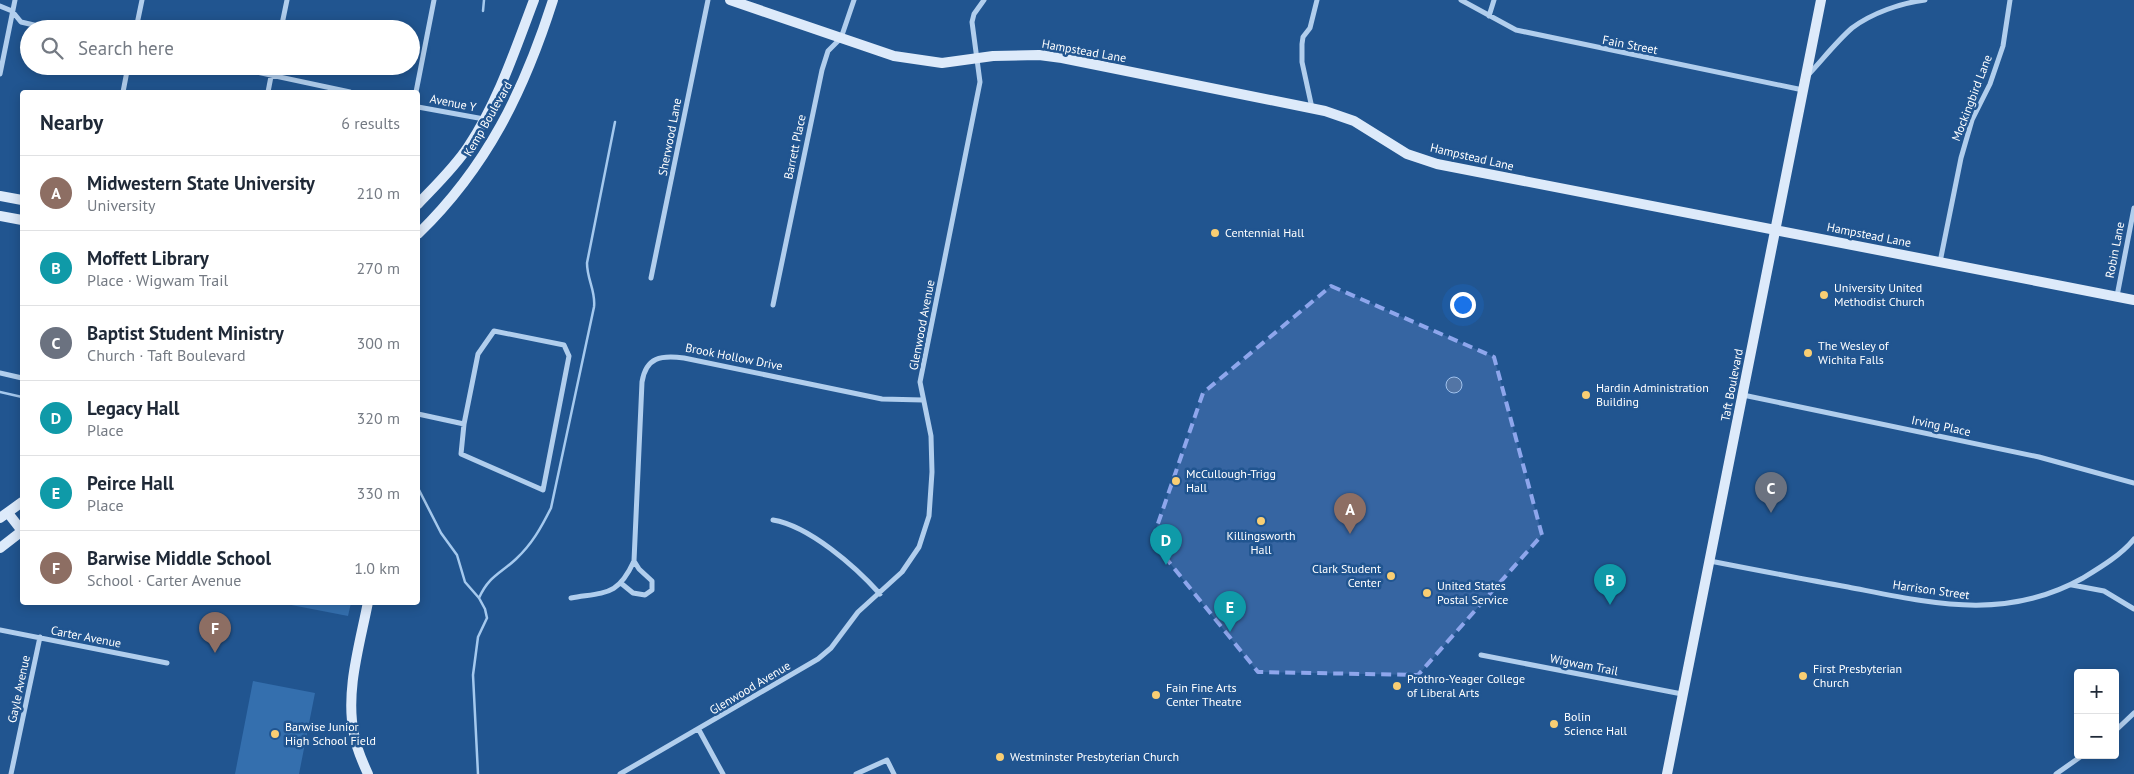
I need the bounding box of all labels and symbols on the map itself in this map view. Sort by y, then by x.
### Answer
street label: Fain Street [1601,32,1659,57]
street label: Hampstead Lane [1041,36,1128,65]
street label: Mockingbird Lane [1948,53,1995,143]
street label: Kemp Boulevard [460,79,515,159]
street label: Avenue Y [429,91,478,114]
street label: Sherwood Lane [655,97,684,177]
street label: Barrett Place [780,113,809,181]
street label: Hampstead Lane [1429,140,1515,173]
street label: Hampstead Lane [1826,219,1913,250]
street label: Robin Lane [2102,220,2127,279]
place label: Centennial Hall [1225,225,1305,240]
marker: Centennial Hall [1209,227,1221,239]
street label: Glenwood Avenue [905,278,938,371]
place label: University United Methodist Church [1834,280,1925,309]
marker: University United Methodist Church [1818,289,1830,301]
your location [1450,292,1476,318]
place label: The Wesley of Wichita Falls [1818,338,1890,367]
street label: Brook Hollow Drive [684,340,784,373]
street label: Taft Boulevard [1717,347,1746,423]
marker: The Wesley of Wichita Falls [1802,347,1814,359]
place label: Hardin Administration Building [1596,380,1709,409]
marker: Hardin Administration Building [1580,389,1592,401]
street label: Irving Place [1910,412,1972,439]
place label: McCullough-Trigg Hall [1186,466,1276,495]
pin: C [1755,472,1787,513]
marker: McCullough-Trigg Hall [1170,475,1182,487]
pin: A [1334,493,1366,534]
marker: Killingsworth Hall [1255,515,1267,527]
pin: D [1150,524,1182,565]
place label: Killingsworth Hall [1226,528,1296,557]
place label: Clark Student Center [1312,561,1381,590]
pin: B [1594,564,1626,605]
marker: Clark Student Center [1385,570,1397,582]
street label: Harrison Street [1892,577,1970,602]
place label: United States Postal Service [1437,578,1508,607]
marker: United States Postal Service [1421,587,1433,599]
pin: E [1214,591,1246,632]
pin: F [199,612,231,653]
street label: Carter Avenue [50,622,123,651]
street label: Wigwam Trail [1549,651,1620,679]
street label: Gayle Avenue [4,654,33,724]
street label: Glenwood Avenue [707,657,793,718]
place label: First Presbyterian Church [1813,661,1902,690]
marker: First Presbyterian Church [1797,670,1809,682]
place label: Prothro-Yeager College of Liberal Arts [1407,671,1525,700]
place label: Fain Fine Arts Center Theatre [1166,680,1242,709]
marker: Prothro-Yeager College of Liberal Arts [1391,680,1403,692]
marker: Fain Fine Arts Center Theatre [1150,689,1162,701]
place label: Bolin Science Hall [1564,709,1628,738]
marker: Bolin Science Hall [1548,718,1560,730]
place label: Barwise Junior High School Field [285,719,376,748]
marker: Barwise Junior High School Field [269,728,281,740]
place label: Westminster Presbyterian Church [1010,749,1179,764]
marker: Westminster Presbyterian Church [994,751,1006,763]

